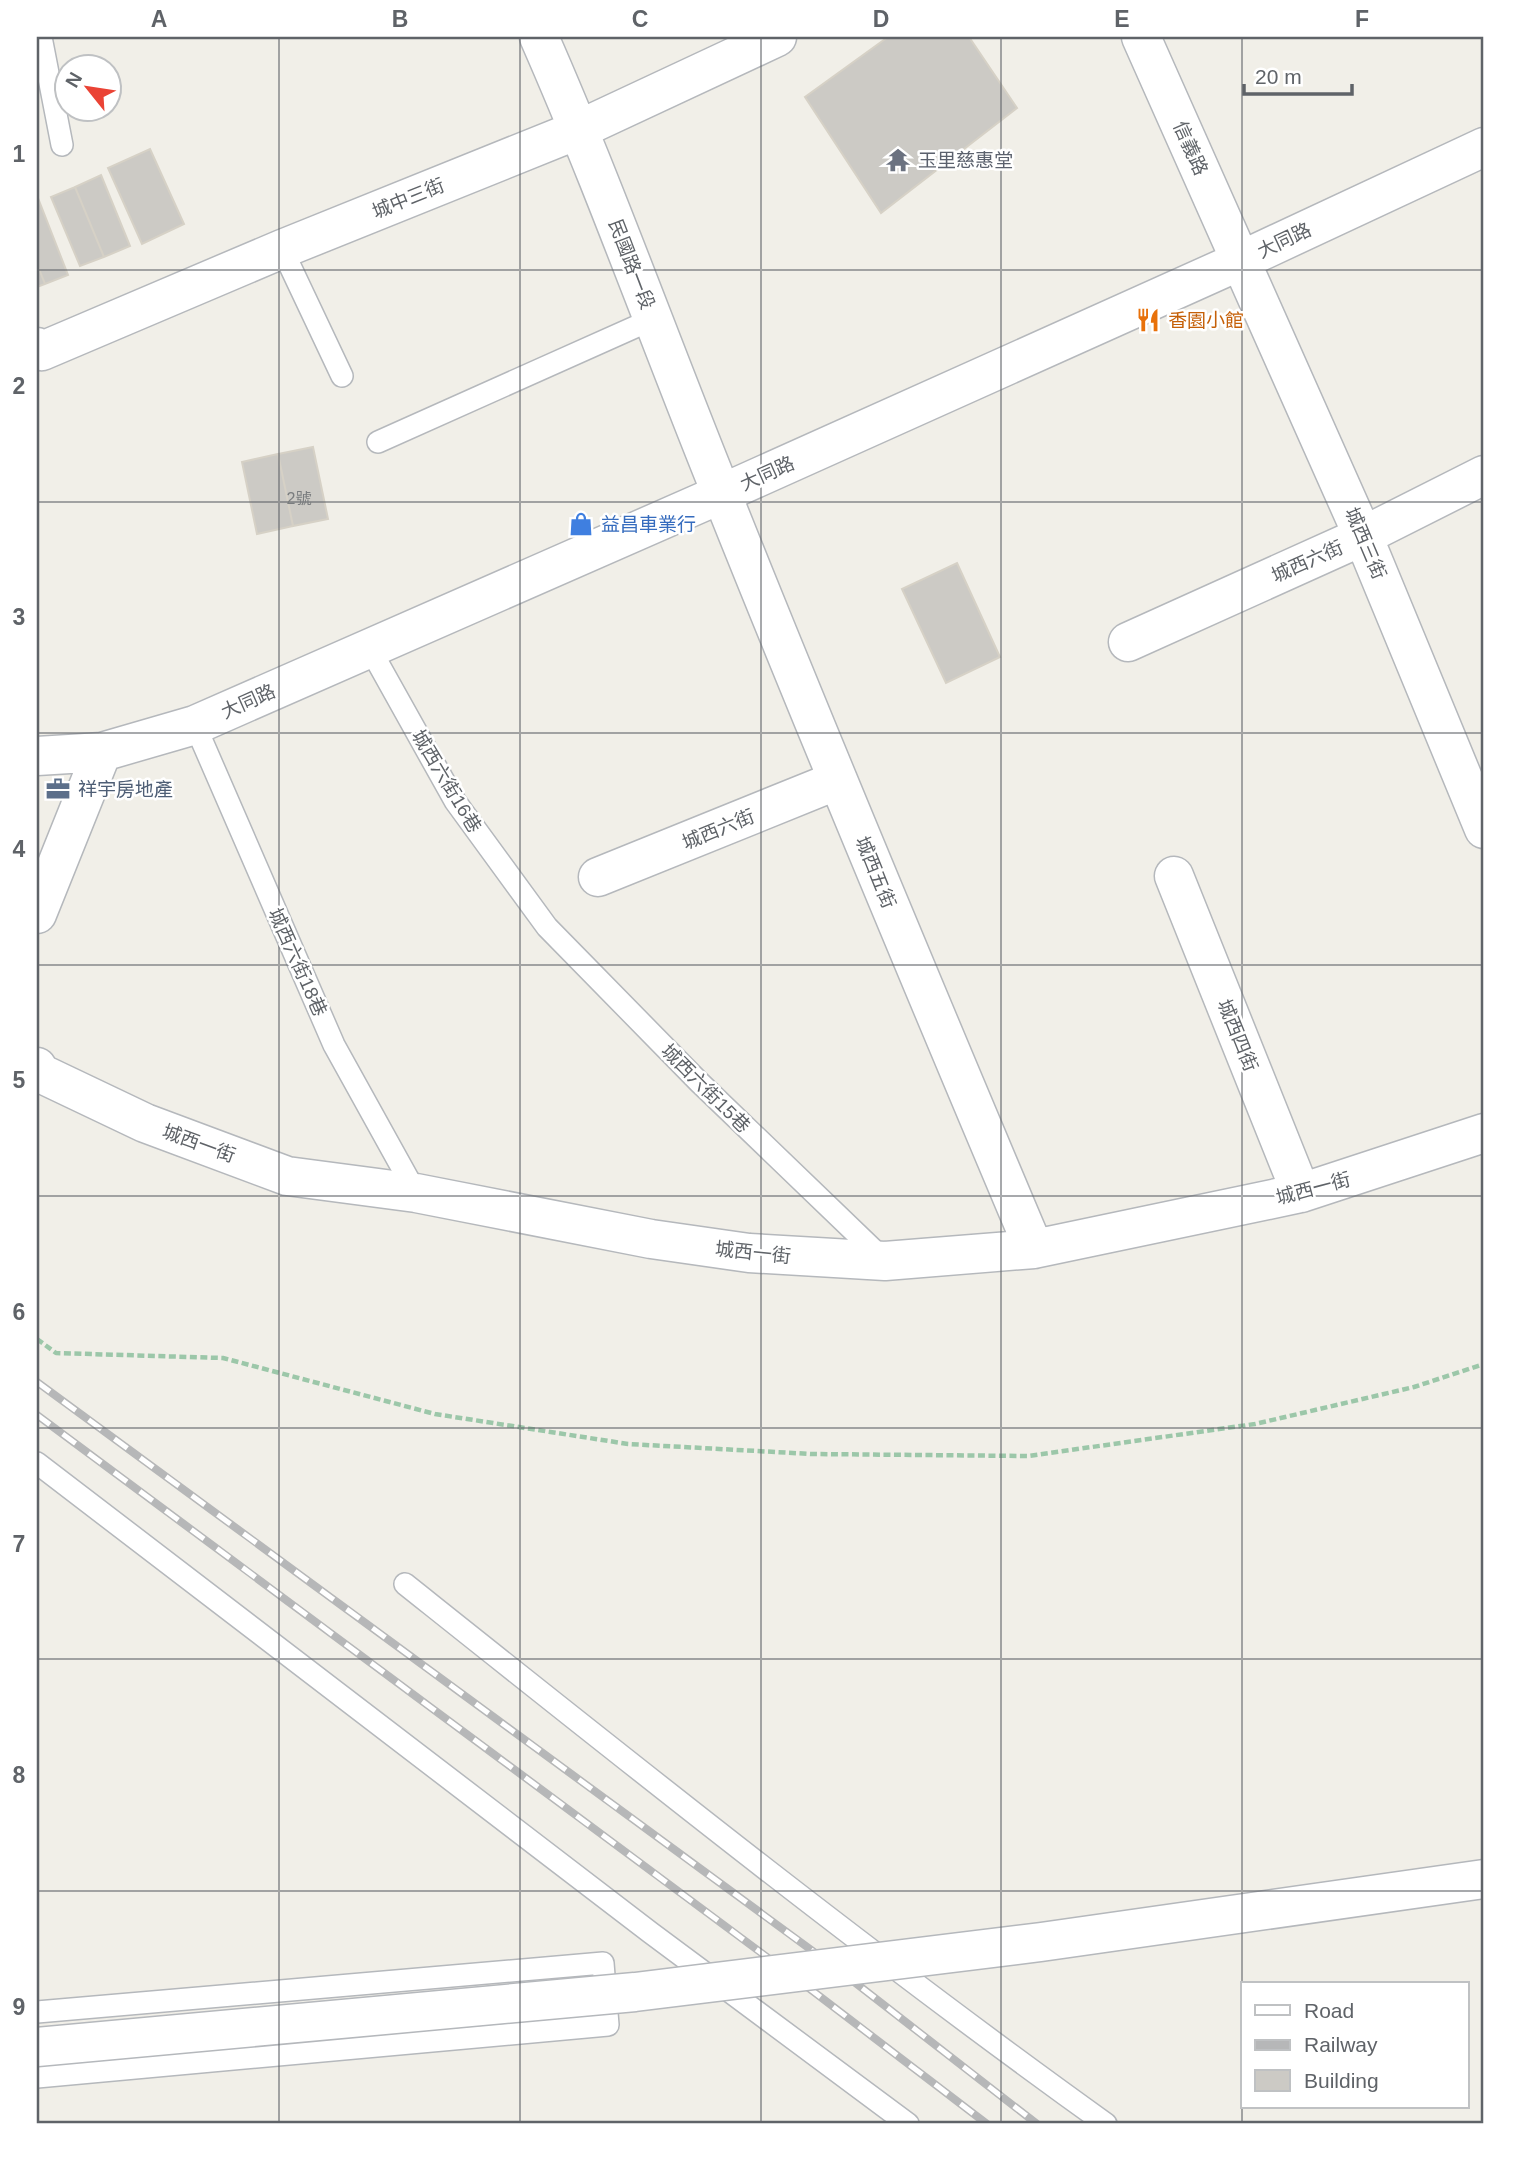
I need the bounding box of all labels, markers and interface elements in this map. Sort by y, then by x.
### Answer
text: A [151,6,167,32]
text: B [392,6,408,32]
text: C [632,6,648,32]
text: D [873,6,889,32]
text: E [1114,6,1130,32]
text: F [1355,6,1369,32]
north arrow [52,52,122,122]
scale bar [1244,52,1353,96]
text: 20 m [1255,65,1302,88]
text: N [61,69,86,91]
street label: 信義路 [1169,118,1212,179]
text: 1 [13,141,26,167]
temple icon: 玉里慈惠堂 [884,146,912,174]
place label: 玉里慈惠堂 [918,150,1013,171]
street label: 城中三街 [369,174,447,222]
street label: 民國路一段 [605,216,658,312]
street label: 大同路 [1254,219,1314,262]
restaurant icon: 香園小館 [1134,306,1162,334]
place label: 香園小館 [1168,310,1244,331]
text: 2 [13,373,25,399]
street label: 大同路 [737,452,798,495]
house number: 2號 [287,490,311,507]
street label: 城西三街 [1341,504,1390,582]
shop icon: 益昌車業行 [567,510,595,538]
place label: 益昌車業行 [601,514,696,535]
street label: 城西六街 [1268,536,1346,587]
text: 3 [13,604,25,630]
street label: 大同路 [218,680,279,723]
street label: 城西六街16巷 [408,726,485,836]
office icon: 祥宇房地產 [44,775,72,803]
place label: 祥宇房地產 [78,779,173,800]
street label: 城西六街 [679,805,757,853]
street label: 城西五街 [852,833,900,911]
text: 4 [13,836,26,862]
street label: 城西六街18巷 [264,905,331,1020]
street label: 城西四街 [1214,996,1262,1074]
street label: 城西六街15巷 [657,1040,754,1137]
text: 5 [13,1067,26,1093]
street label: 城西一街 [160,1121,238,1166]
street label: 城西一街 [1274,1169,1353,1208]
street label: 城西一街 [714,1238,792,1267]
text: 6 [13,1299,25,1325]
text: 7 [13,1531,25,1557]
text: 8 [13,1762,26,1788]
legend [1241,1982,1468,2108]
text: 9 [13,1994,25,2020]
text: Road [1304,1999,1354,2022]
text: Railway [1304,2033,1378,2056]
text: Building [1304,2069,1379,2092]

